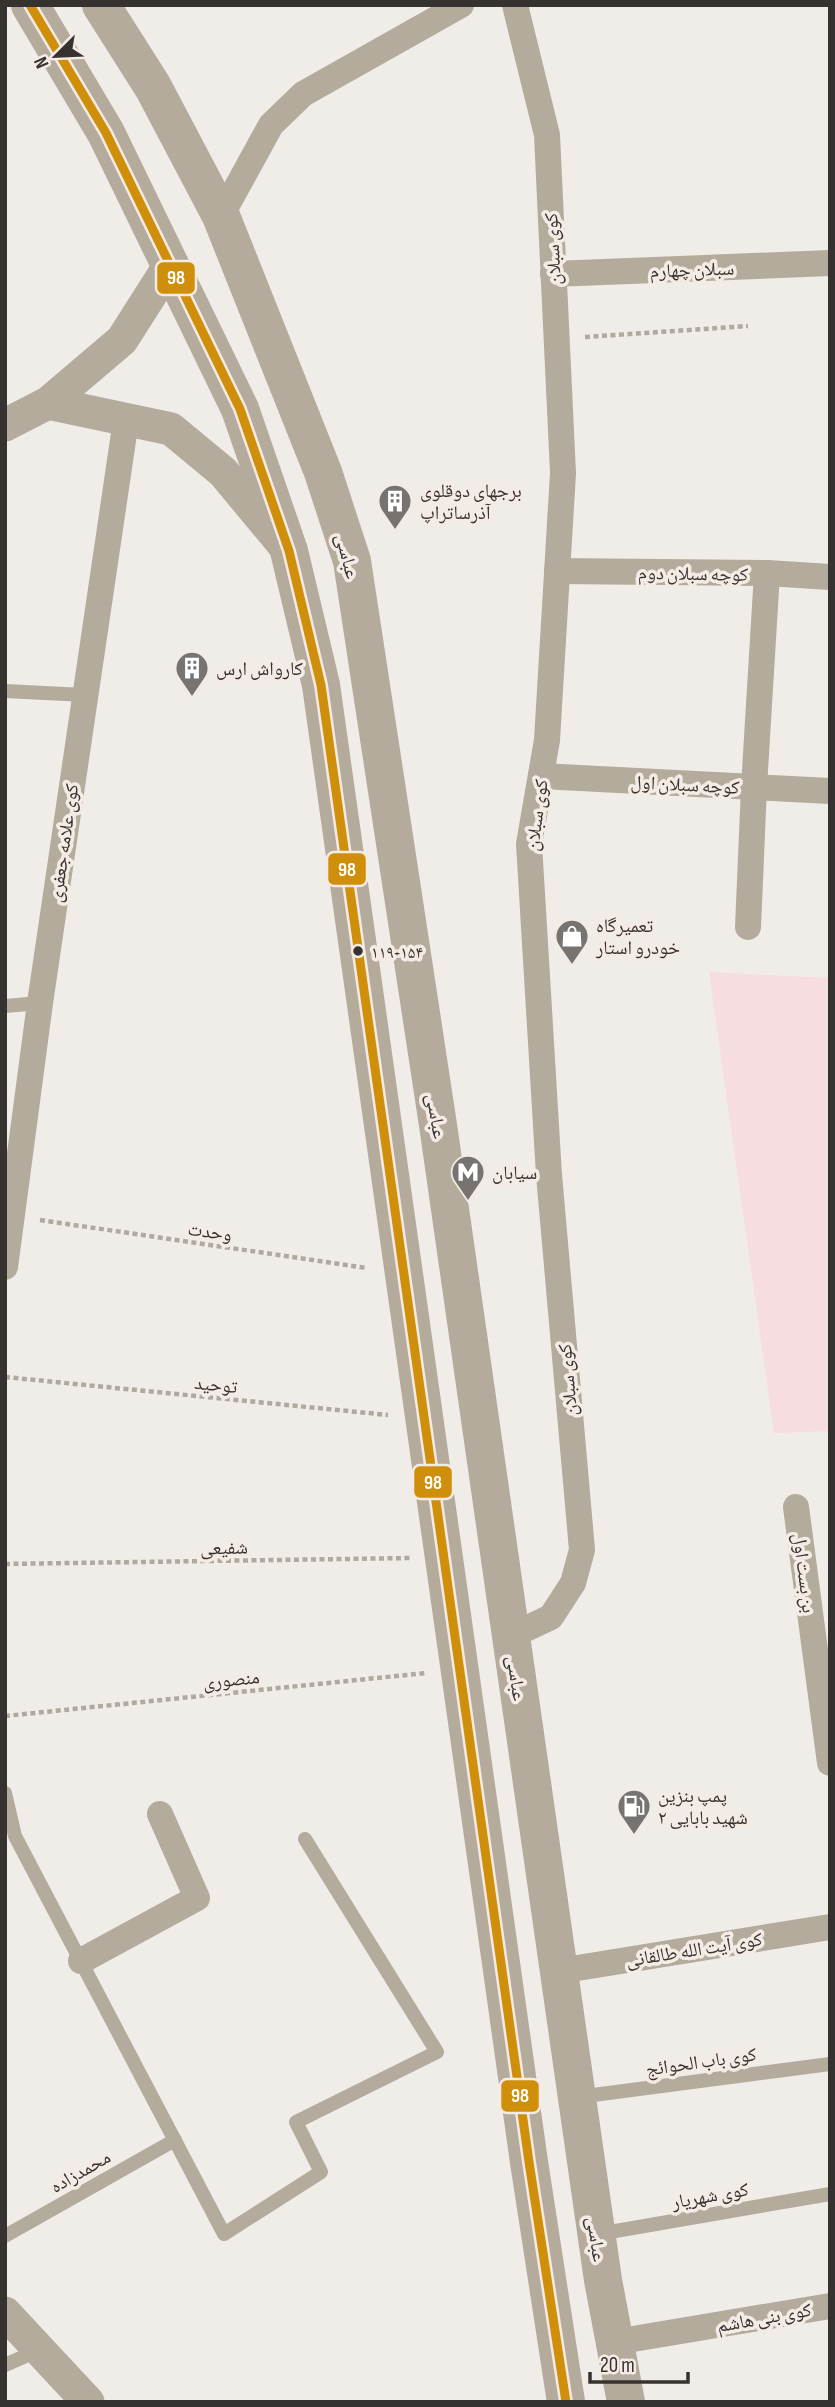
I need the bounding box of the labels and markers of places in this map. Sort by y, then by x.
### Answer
place label: برجهای دوقلوی آذرساتراپ [420,480,522,525]
building icon: برجهای دوقلوی آذرساتراپ [376,482,414,531]
building icon: کارواش ارس [173,649,211,698]
place label: کارواش ارس [216,658,303,681]
place label: تعمیرگاه خودرو استار [595,915,680,960]
shop icon: تعمیرگاه خودرو استار [553,917,591,966]
place label: ۱۱۹-۱۵۴ [371,943,423,963]
marker: ۱۱۹-۱۵۴ [351,944,365,958]
metro station icon: سیابان [449,1153,487,1202]
place label: سیابان [492,1162,537,1185]
place label: پمپ بنزین شهید بابایی ۲ [658,1785,748,1830]
fuel station icon: پمپ بنزین شهید بابایی ۲ [615,1787,653,1836]

